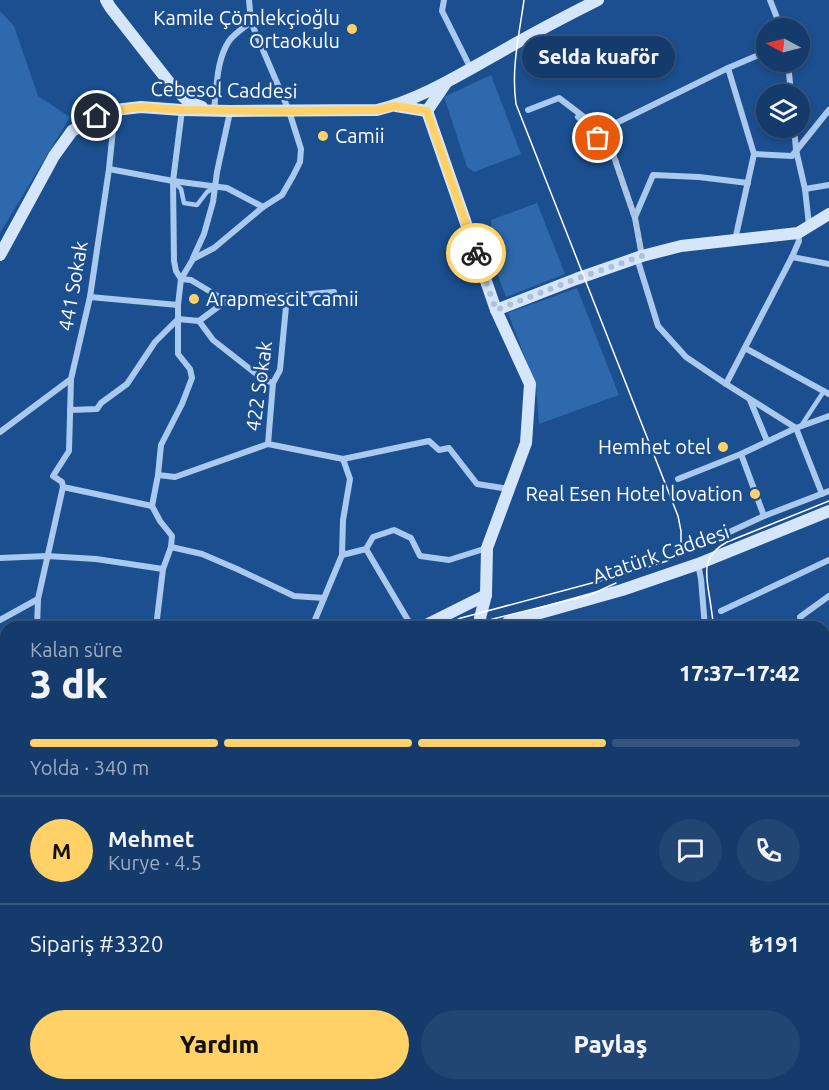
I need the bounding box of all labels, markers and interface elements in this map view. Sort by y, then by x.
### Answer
place label: Kamile Çömlekçioğlu Ortaokulu [153,6,340,52]
north arrow [756,18,810,72]
map controls [756,18,810,138]
marker: Kamile Çömlekçioğlu Ortaokulu [345,22,359,36]
callout: Selda kuaför [522,36,674,78]
text: Selda kuaför [538,45,659,68]
street label: Cebesol Caddesi [150,77,298,102]
button: layers [756,84,810,138]
pin [71,90,122,141]
icon: home [80,99,113,132]
pin [572,112,623,163]
icon: bag [581,121,614,154]
place label: Camii [335,124,385,147]
marker: Camii [316,129,330,143]
courier [446,223,506,283]
icon: bike [460,237,493,270]
street label: 441 Sokak [53,239,92,333]
place label: Arapmescit camii [206,287,359,310]
marker: Arapmescit camii [187,292,201,306]
street label: 422 Sokak [241,339,276,433]
place label: Hemhet otel [598,435,711,458]
marker: Hemhet otel [716,440,730,454]
place label: Real Esen Hotel lovation [525,482,743,505]
marker: Real Esen Hotel lovation [748,487,762,501]
street label: Atatürk Caddesi [589,519,732,588]
text: Kalan süre [30,638,123,661]
text: 17:37–17:42 [679,660,800,685]
text: 3 dk [30,662,108,705]
text: Yolda · 340 m [30,756,149,779]
button: chat [659,819,722,882]
button: phone [737,819,800,882]
text: Mehmet [108,826,194,851]
text: M [52,838,71,863]
text: Kurye · 4.5 [108,851,202,874]
text: Sipariş #3320 [30,931,163,956]
text: ₺191 [750,931,800,956]
button: Yardım [30,1010,409,1079]
button: Paylaş [421,1010,800,1079]

